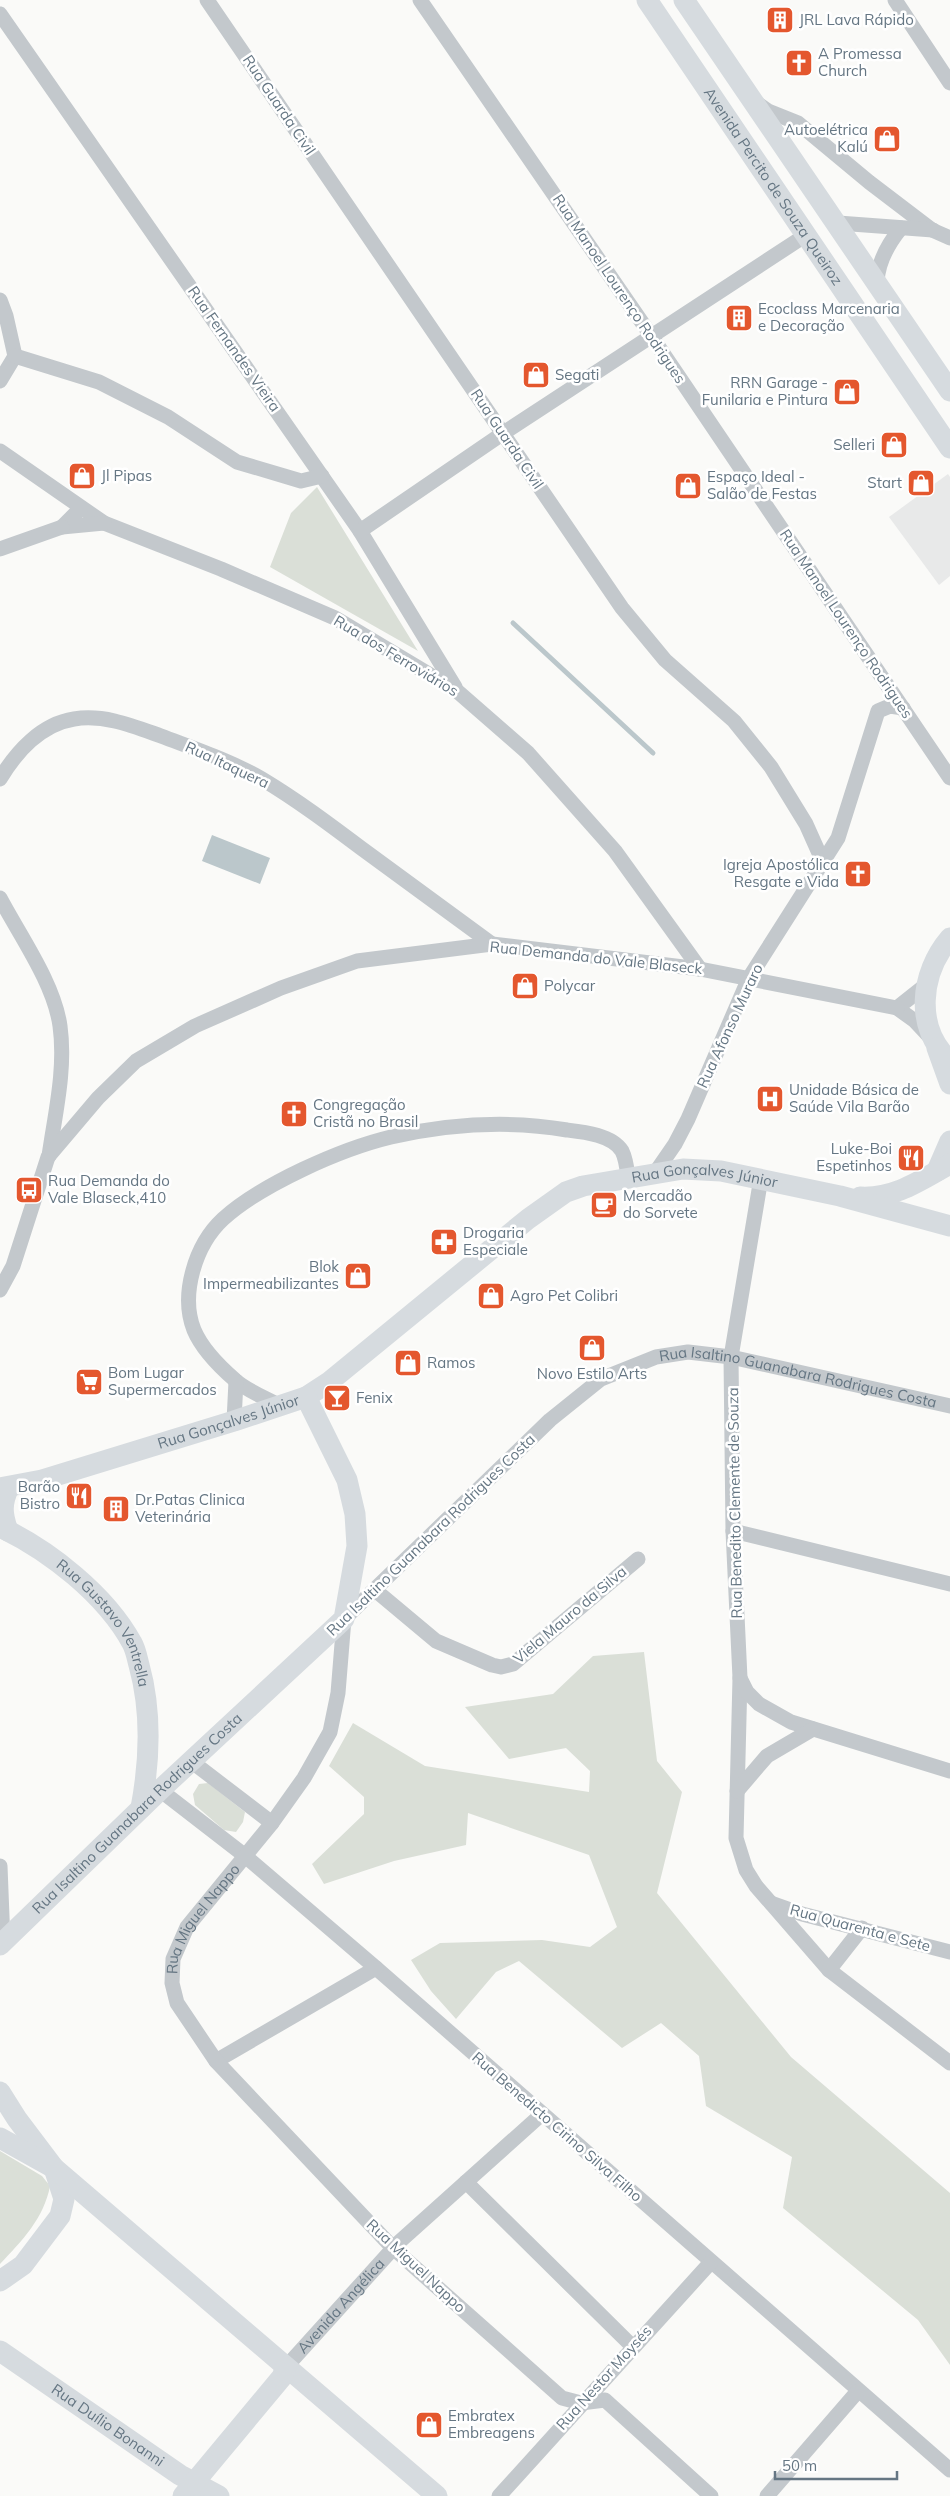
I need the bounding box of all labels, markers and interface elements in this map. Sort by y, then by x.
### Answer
building icon: JRL Lava Rápido [765,5,795,35]
place label: JRL Lava Rápido [799,10,914,29]
place label: A Promessa Church [818,44,902,80]
church icon: A Promessa Church [784,48,814,78]
street label: Rua Guarda Civil [239,51,320,158]
street label: Avenida Percito de Souza Queiroz [700,84,847,289]
place label: Autoelétrica Kalú [784,120,868,156]
shop icon: Autoelétrica Kalú [872,124,902,154]
street label: Rua Manoel Lourenço Rodrigues [549,190,690,387]
street label: Rua Fernandes Vieira [184,282,285,415]
place label: Ecoclass Marcenaria e Decoração [758,299,900,335]
building icon: Ecoclass Marcenaria e Decoração [724,303,754,333]
shop icon: Segati [521,360,551,390]
place label: Segati [555,365,599,384]
place label: RRN Garage - Funilaria e Pintura [702,373,828,409]
shop icon: RRN Garage - Funilaria e Pintura [832,377,862,407]
street label: Rua Guarda Civil [467,385,548,492]
shop icon: Selleri [879,430,909,460]
place label: Selleri [833,435,875,454]
shop icon: Jl Pipas [67,461,97,491]
place label: Jl Pipas [101,466,152,485]
place label: Espaço Ideal - Salão de Festas [707,467,817,503]
shop icon: Start [906,468,936,498]
shop icon: Espaço Ideal - Salão de Festas [673,471,703,501]
place label: Start [867,473,902,492]
street label: Rua Manoel Lourenço Rodrigues [776,525,917,722]
street label: Rua dos Ferroviários [331,611,462,700]
street label: Rua Itaquera [182,737,272,792]
place label: Igreja Apostólica Resgate e Vida [723,855,839,891]
church icon: Igreja Apostólica Resgate e Vida [843,859,873,889]
street label: Rua Demanda do Vale Blaseck [489,937,703,978]
street label: Rua Afonso Muraro [692,961,767,1091]
shop icon: Polycar [510,971,540,1001]
place label: Polycar [544,976,596,995]
place label: Unidade Básica de Saúde Vila Barão [789,1080,919,1116]
hospital icon: Unidade Básica de Saúde Vila Barão [755,1084,785,1114]
place label: Congregação Cristã no Brasil [313,1095,418,1131]
church icon: Congregação Cristã no Brasil [279,1099,309,1129]
place label: Luke-Boi Espetinhos [816,1139,892,1175]
restaurant icon: Luke-Boi Espetinhos [896,1143,926,1173]
street label: Rua Gonçalves Júnior [630,1159,780,1192]
place label: Rua Demanda do Vale Blaseck,410 [48,1171,170,1207]
bus stop icon: Rua Demanda do Vale Blaseck,410 [14,1175,44,1205]
place label: Mercadão do Sorvete [623,1186,698,1222]
cafe icon: Mercadão do Sorvete [589,1190,619,1220]
place label: Drogaria Especiale [463,1223,528,1259]
pharmacy icon: Drogaria Especiale [429,1227,459,1257]
place label: Blok Impermeabilizantes [203,1257,339,1293]
shop icon: Blok Impermeabilizantes [343,1261,373,1291]
shop icon: Agro Pet Colibri [476,1281,506,1311]
place label: Agro Pet Colibri [510,1286,618,1305]
shop icon: Novo Estilo Arts [577,1333,607,1363]
street label: Rua Isaltino Guanabara Rodrigues Costa [658,1342,939,1412]
shop icon: Ramos [393,1348,423,1378]
place label: Ramos [427,1353,476,1372]
place label: Bom Lugar Supermercados [108,1363,217,1399]
place label: Novo Estilo Arts [537,1364,647,1383]
supermarket icon: Bom Lugar Supermercados [74,1367,104,1397]
bar icon: Fenix [322,1383,352,1413]
street label: Rua Benedito Clemente de Souza [723,1387,746,1619]
place label: Fenix [356,1388,393,1407]
street label: Rua Gonçalves Júnior [155,1390,302,1453]
street label: Rua Isaltino Guanabara Rodrigues Costa [322,1430,539,1640]
place label: Barão Bistro [18,1477,60,1513]
restaurant icon: Barão Bistro [64,1481,94,1511]
place label: Dr.Patas Clinica Veterinária [135,1490,245,1526]
building icon: Dr.Patas Clinica Veterinária [101,1494,131,1524]
street label: Rua Gustavo Ventrella [53,1555,154,1688]
street label: Viela Mauro da Silva [509,1562,630,1668]
street label: Rua Isaltino Guanabara Rodrigues Costa [28,1709,246,1918]
street label: Rua Miguel Nappo [162,1860,244,1975]
street label: Rua Quarenta e Sete [788,1900,932,1955]
street label: Rua Benedicto Cirino Silva Filho [468,2048,646,2206]
street label: Rua Miguel Nappo [363,2215,470,2316]
street label: Avenida Angélica [293,2254,388,2357]
street label: Rua Nestor Moysés [552,2322,656,2434]
street label: Rua Duílio Bonanni [48,2379,168,2470]
place label: Embratex Embreagens [448,2406,535,2442]
shop icon: Embratex Embreagens [414,2410,444,2440]
scale bar [775,2448,898,2480]
text: 50 m [782,2456,817,2475]

